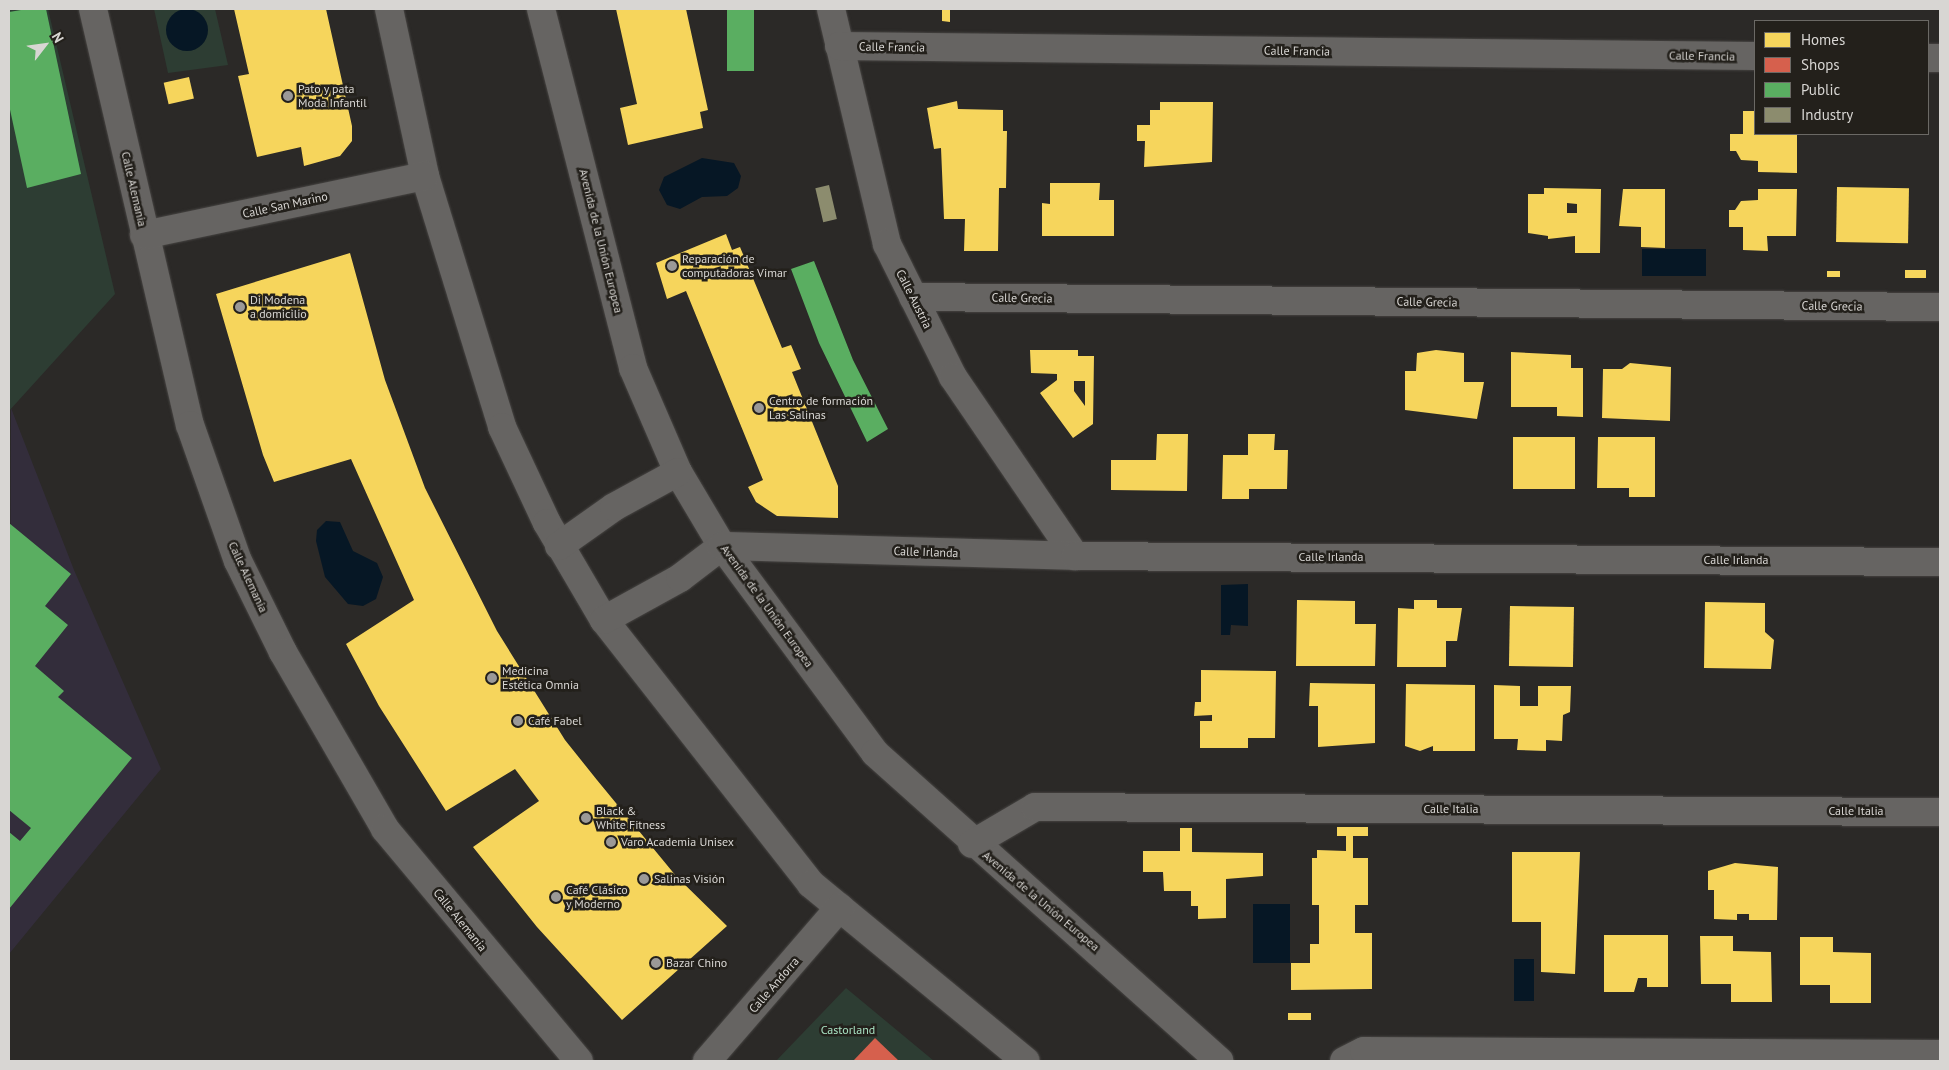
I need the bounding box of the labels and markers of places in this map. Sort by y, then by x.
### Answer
place label: Pato y pata Moda Infantil [298,82,367,110]
marker: Pato y pata Moda Infantil [282,90,294,102]
place label: Reparación de computadoras Vimar [682,252,787,280]
marker: Reparación de computadoras Vimar [666,260,678,272]
place label: Di Modena a domicilio [250,293,307,321]
marker: Di Modena a domicilio [234,301,246,313]
place label: Centro de formación Las Salinas [769,394,873,422]
marker: Centro de formación Las Salinas [753,402,765,414]
place label: Medicina Estética Omnia [502,664,579,692]
marker: Medicina Estética Omnia [486,672,498,684]
place label: Café Fabel [528,714,582,728]
marker: Café Fabel [512,715,524,727]
place label: Black & White Fitness [596,804,665,832]
marker: Black & White Fitness [580,812,592,824]
place label: Varo Academia Unisex [621,835,734,849]
marker: Varo Academia Unisex [605,836,617,848]
place label: Salinas Visión [654,872,725,886]
marker: Salinas Visión [638,873,650,885]
place label: Café Clásico y Moderno [566,883,628,911]
marker: Café Clásico y Moderno [550,891,562,903]
place label: Bazar Chino [666,956,727,970]
marker: Bazar Chino [650,957,662,969]

